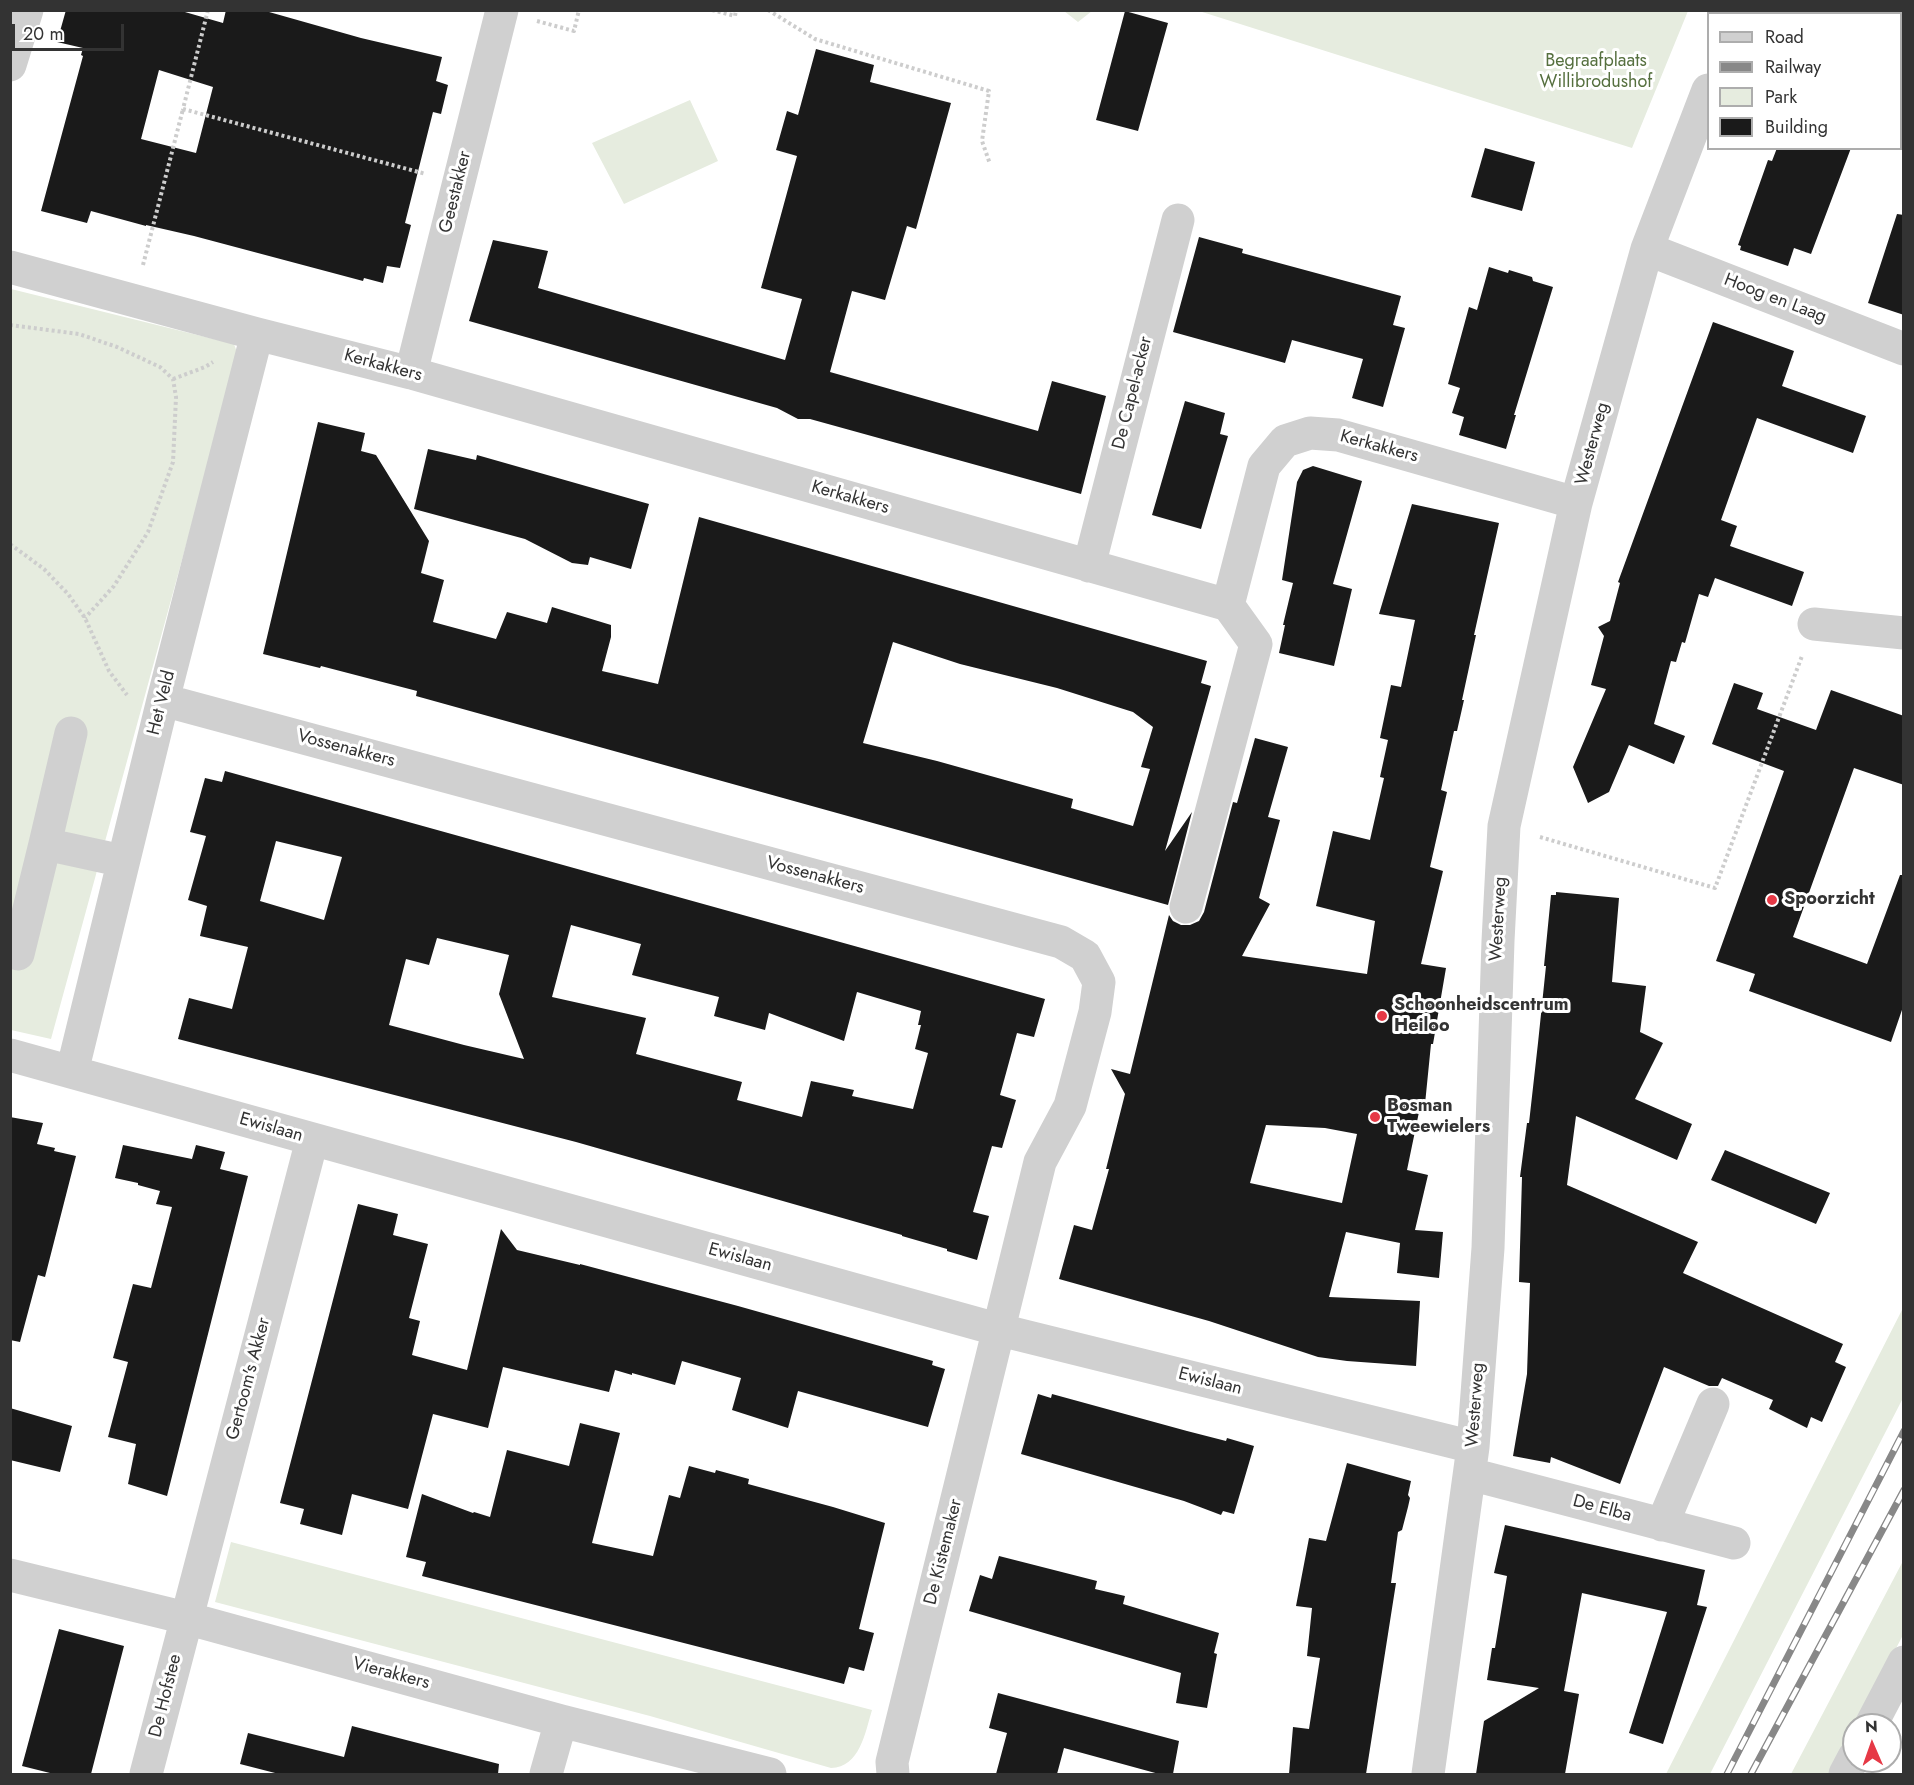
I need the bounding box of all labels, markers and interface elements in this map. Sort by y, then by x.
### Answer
scale bar [15,12,128,50]
legend [1707,12,1902,150]
text: 20 m [23,21,63,47]
text: Road [1765,24,1804,50]
park label: Begraafplaats Willibrodushof [1540,51,1652,94]
text: Railway [1765,54,1821,80]
text: Park [1765,84,1797,110]
text: Building [1765,114,1828,140]
street label: Geestakker [435,149,477,235]
street label: Hoog en Laag [1721,270,1829,328]
street label: De Capel-acker [1109,334,1157,452]
street label: Kerkakkers [342,345,424,387]
street label: Westerweg [1572,400,1614,488]
street label: Kerkakkers [1338,426,1420,468]
street label: Kerkakkers [809,477,891,519]
street label: Het Veld [144,668,180,738]
street label: Vossenakkers [295,726,397,772]
street label: Vossenakkers [764,853,866,899]
street label: Westerweg [1486,876,1512,962]
place label: Spoorzicht [1784,889,1875,911]
marker: Spoorzicht [1765,893,1779,907]
place label: Schoonheidscentrum Heiloo [1394,995,1569,1038]
marker: Schoonheidscentrum Heiloo [1375,1009,1389,1023]
place label: Bosman Tweewielers [1387,1096,1490,1138]
street label: Ewislaan [237,1109,305,1147]
marker: Bosman Tweewielers [1368,1110,1382,1124]
street label: Ewislaan [706,1239,774,1277]
street label: Gertoom's Akker [222,1315,276,1443]
street label: Westerweg [1462,1362,1490,1448]
street label: Ewislaan [1176,1364,1244,1400]
street label: De Elba [1570,1491,1634,1527]
street label: De Kistemaker [920,1497,968,1607]
street label: De Hofstee [145,1652,187,1740]
street label: Vierakkers [350,1653,432,1695]
north arrow [1842,1713,1902,1773]
text: N [1865,1715,1878,1738]

